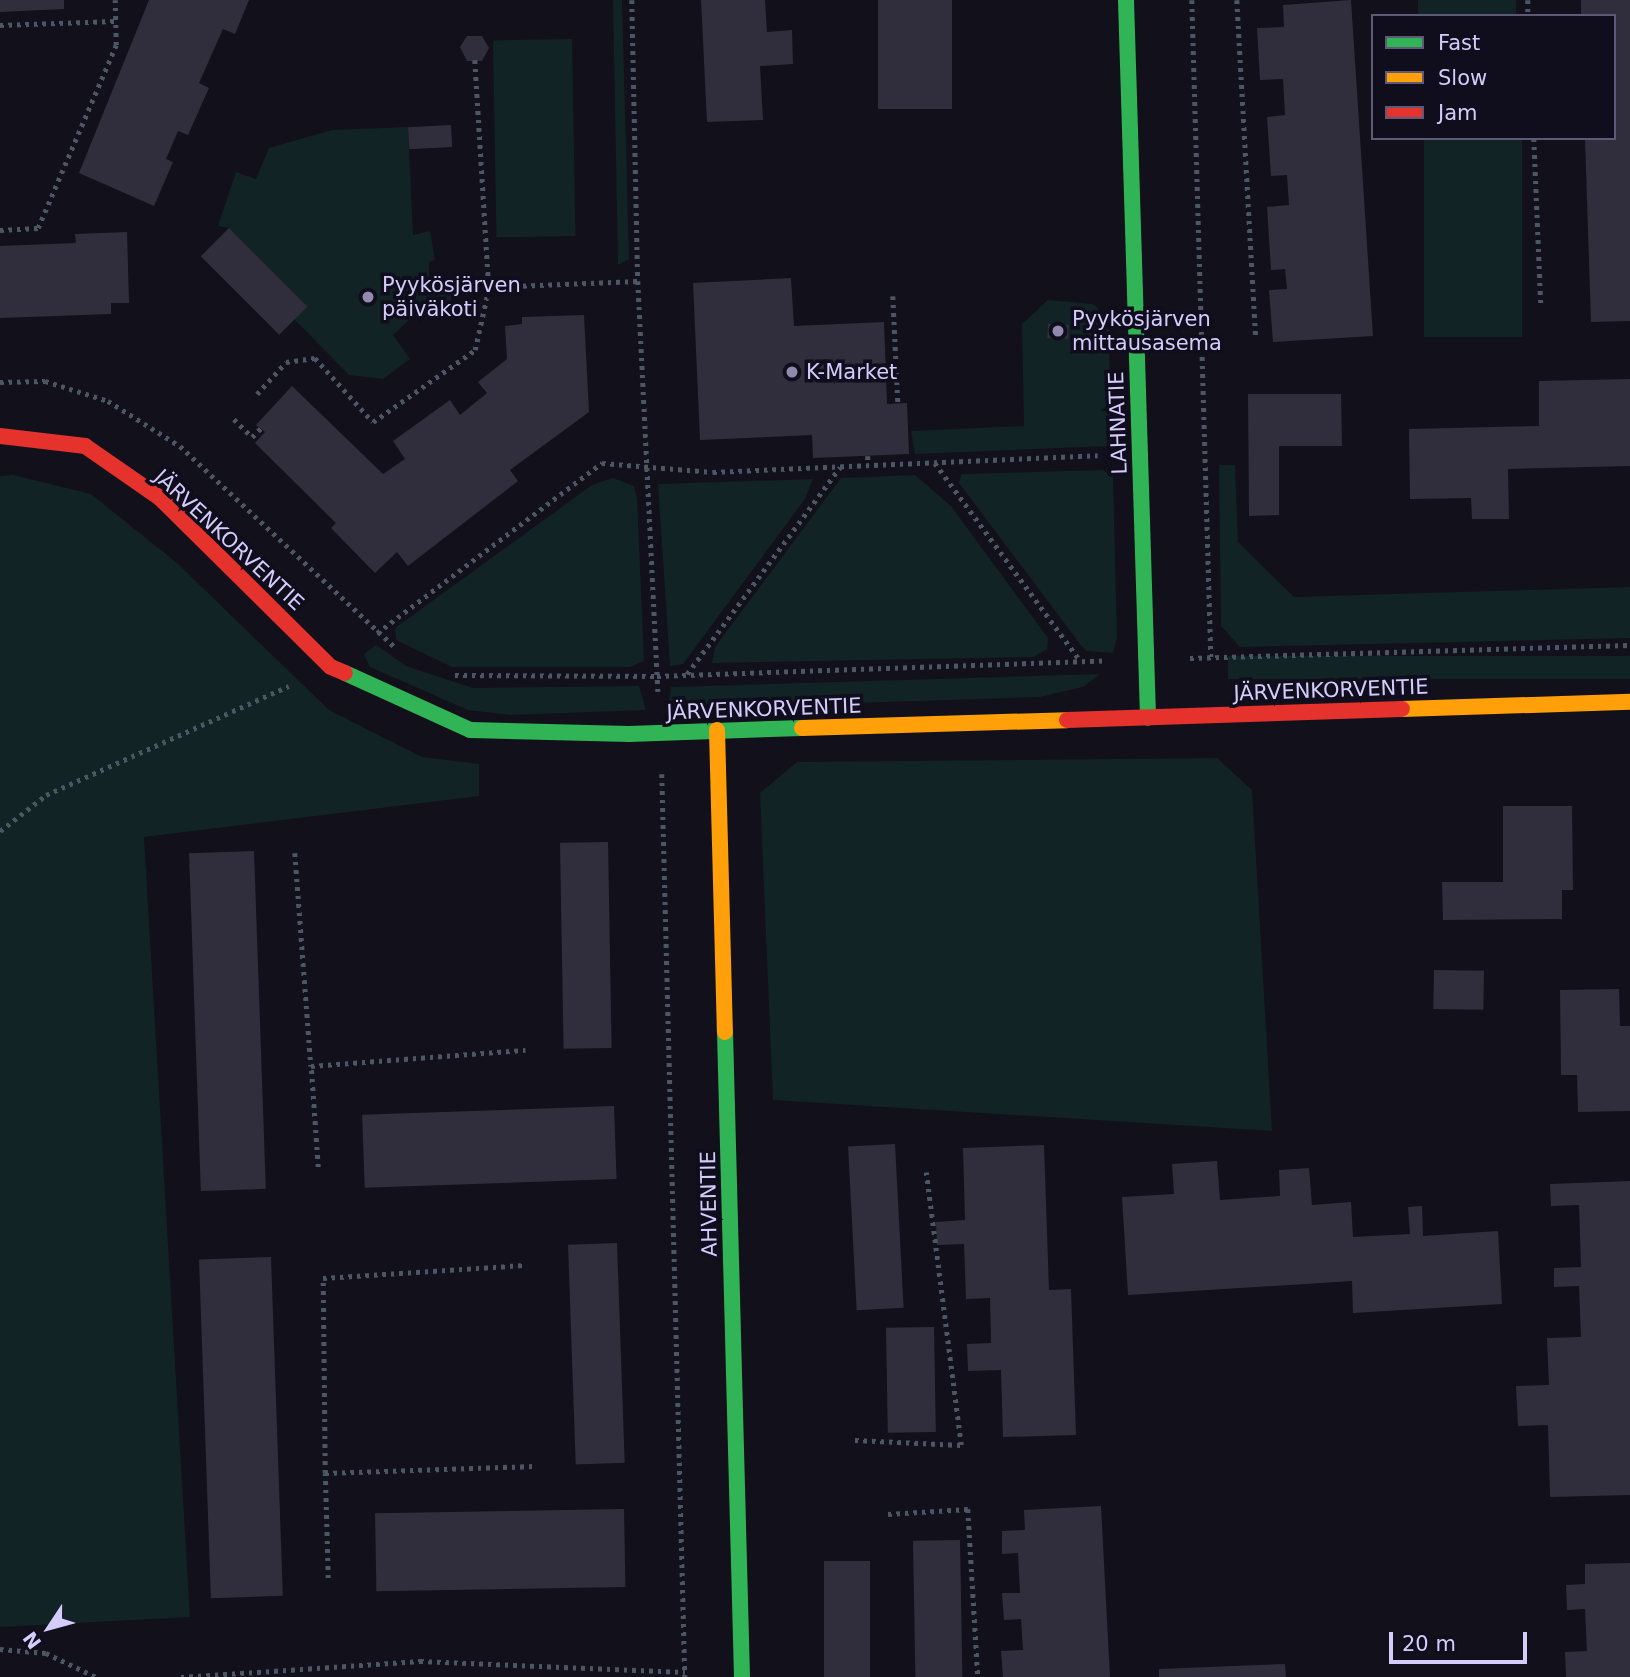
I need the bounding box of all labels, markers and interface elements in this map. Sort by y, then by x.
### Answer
legend [1371,14,1616,140]
text: Fast [1438,31,1480,55]
text: Slow [1438,66,1487,90]
text: Jam [1438,101,1478,125]
place label: Pyykösjärven päiväkoti [382,272,521,322]
marker: Pyykösjärven päiväkoti [360,289,376,305]
place label: Pyykösjärven mittausasema [1072,306,1222,356]
marker: Pyykösjärven mittausasema [1050,323,1066,339]
place label: K-Market [806,359,897,385]
marker: K-Market [784,364,800,380]
street label: LAHNATIE [1104,371,1132,475]
street label: JÄRVENKORVENTIE [149,464,309,616]
street label: JÄRVENKORVENTIE [1233,674,1429,706]
street label: JÄRVENKORVENTIE [666,693,862,725]
street label: AHVENTIE [695,1151,723,1257]
north arrow [14,1593,84,1663]
scale bar [1392,1618,1530,1662]
text: N [18,1627,46,1653]
text: 20 m [1402,1632,1456,1656]

